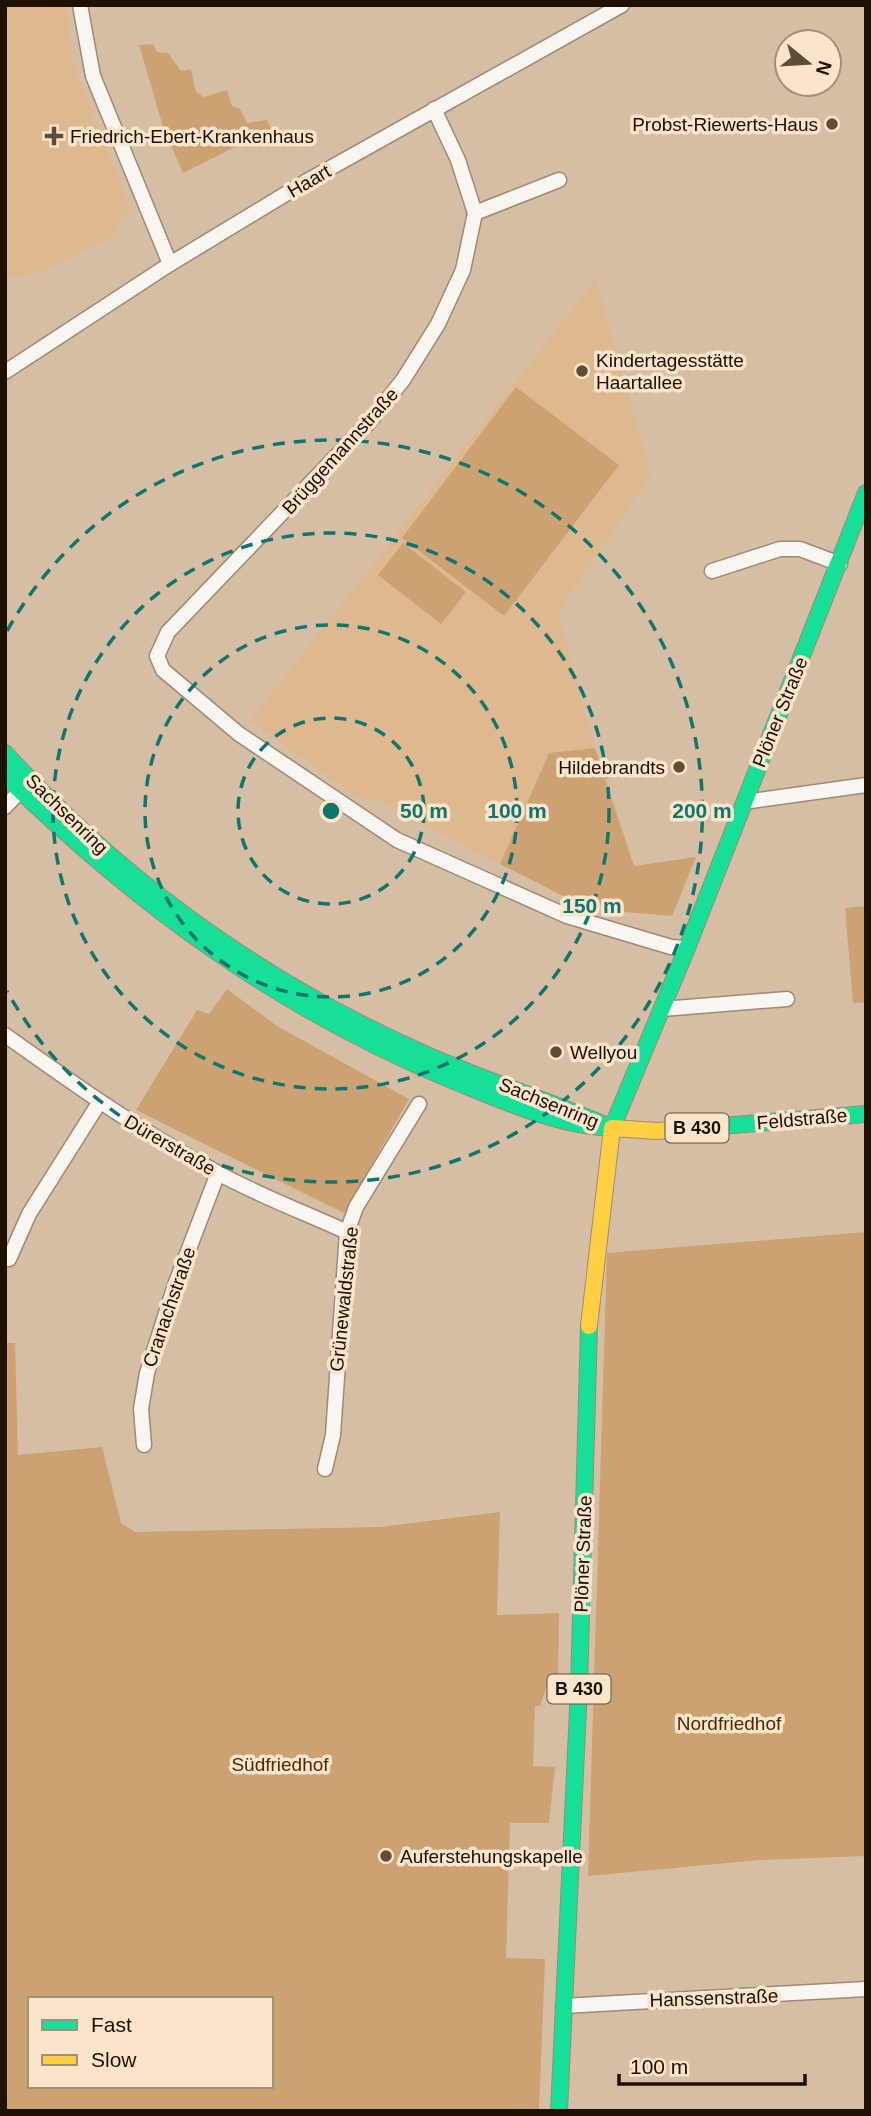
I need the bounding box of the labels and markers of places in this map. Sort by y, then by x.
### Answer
place label: Probst-Riewerts-Haus [632,114,818,135]
marker: Probst-Riewerts-Haus [824,116,840,132]
marker: Friedrich-Ebert-Krankenhaus [44,126,64,146]
place label: Friedrich-Ebert-Krankenhaus [70,126,314,147]
place label: Kindertagesstätte Haartallee [596,350,744,393]
marker: Kindertagesstätte Haartallee [574,363,590,379]
place label: Hildebrandts [558,757,665,778]
marker: Hildebrandts [671,759,687,775]
centre of rings [319,799,343,823]
place label: Wellyou [570,1042,637,1063]
marker: Wellyou [548,1044,564,1060]
place label: Auferstehungskapelle [400,1846,583,1867]
marker: Auferstehungskapelle [378,1848,394,1864]

